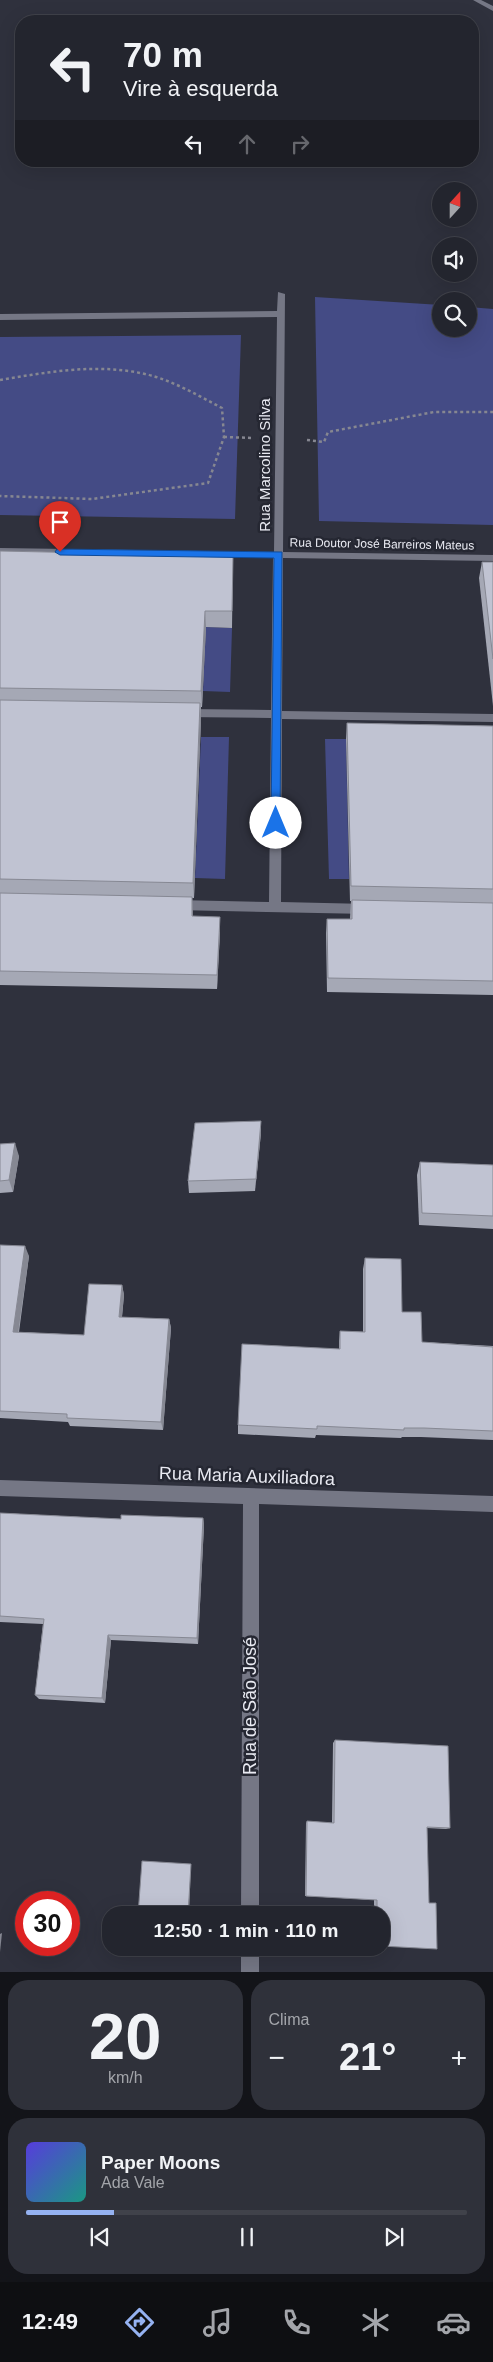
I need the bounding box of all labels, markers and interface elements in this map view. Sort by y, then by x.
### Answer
icon: left [40,35,105,100]
text: 70 m [123,35,203,74]
text: Vire à esquerda [123,76,278,101]
icon: left [180,130,208,158]
icon: ahead [233,130,261,158]
icon: right [286,130,314,158]
north arrow [432,182,478,228]
map controls [432,182,477,337]
button: sound [432,237,477,282]
button: search [432,292,477,337]
street label: Rua Marcolino Silva [256,398,273,532]
pin [39,501,81,552]
icon: arrive [46,508,74,536]
street label: Rua Doutor José Barreiros Mateus [290,535,474,553]
position arrow [249,796,301,848]
street label: Rua Maria Auxiliadora [159,1463,336,1489]
street label: Rua de São José [240,1637,260,1775]
speed limit sign: 30 [15,1891,80,1956]
text: 12:50 · 1 min · 110 m [154,1920,338,1941]
text: 20 [89,2000,161,2073]
text: Clima [269,2011,309,2028]
text: 21° [339,2036,396,2078]
text: − [269,2042,285,2073]
text: + [451,2042,467,2073]
text: km/h [108,2069,143,2086]
text: Paper Moons [101,2152,220,2173]
text: Ada Vale [101,2174,165,2191]
icon: previous [86,2223,114,2251]
icon: pause [233,2223,261,2251]
icon: next [380,2223,408,2251]
icon: directions [122,2305,157,2340]
icon: music [200,2305,235,2340]
icon: phone [279,2305,314,2340]
icon: climate [358,2305,393,2340]
icon: car [436,2305,471,2340]
text: 12:49 [22,2309,78,2334]

